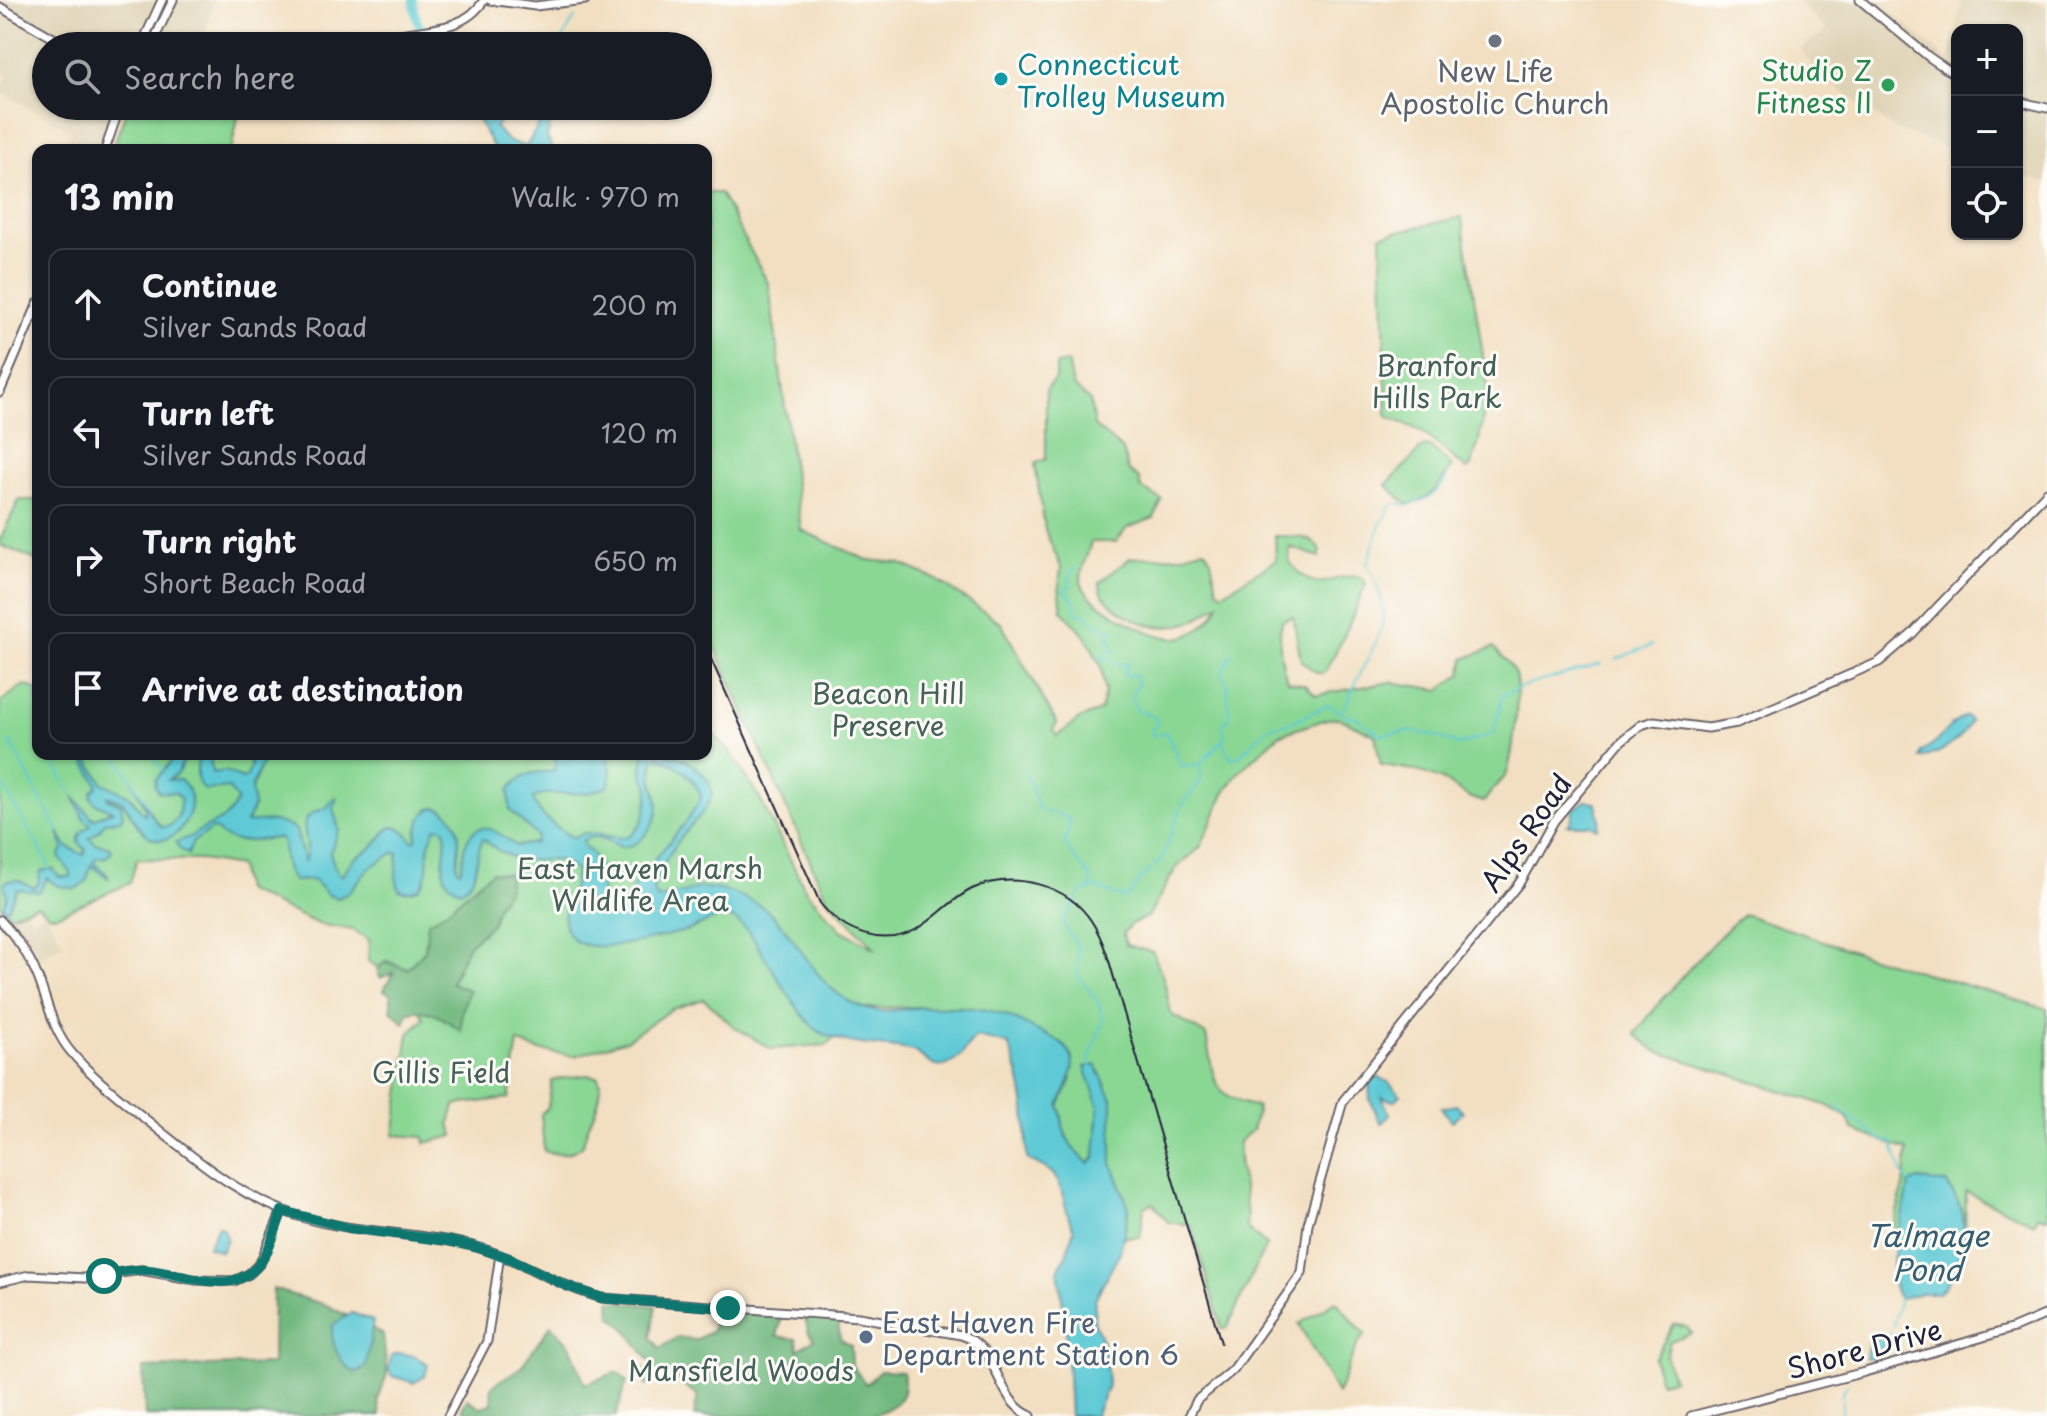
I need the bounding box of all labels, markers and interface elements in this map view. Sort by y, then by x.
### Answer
map controls [1951,24,2023,240]
button: + [1951,24,2023,96]
search box [32,32,712,120]
marker: New Life Apostolic Church [1486,32,1504,50]
place label: Connecticut Trolley Museum [1017,42,1226,117]
place label: Studio Z Fitness II [1755,48,1872,123]
place label: New Life Apostolic Church [1380,49,1610,124]
icon: search [60,54,104,98]
text: Search here [124,54,296,99]
marker: Connecticut Trolley Museum [992,70,1010,88]
marker: Studio Z Fitness II [1879,76,1897,94]
button: − [1951,96,2023,168]
button: locate [1951,168,2023,240]
text: 13 min [64,170,175,222]
text: Walk · 970 m [511,177,680,216]
text: Continue [142,262,277,307]
icon: ahead [66,282,110,326]
text: 200 m [591,285,678,324]
text: Silver Sands Road [142,307,367,346]
park label: Branford Hills Park [1372,343,1502,418]
text: Turn left [142,390,274,435]
icon: left [66,410,110,454]
text: 120 m [601,413,678,452]
text: Silver Sands Road [142,435,367,474]
text: Turn right [142,518,297,563]
icon: right [66,538,110,582]
text: 650 m [593,541,678,580]
text: Short Beach Road [142,563,366,602]
icon: arrive [66,666,110,710]
text: Arrive at destination [142,666,464,711]
park label: Beacon Hill Preserve [812,671,964,746]
street label: Alps Road [1468,764,1582,900]
park label: East Haven Marsh Wildlife Area [517,846,763,921]
park label: Gillis Field [372,1050,510,1093]
water label: Talmage Pond [1865,1212,1991,1291]
route start [86,1258,122,1294]
route end [710,1290,746,1326]
place label: East Haven Fire Department Station 6 [882,1300,1179,1375]
street label: Shore Drive [1782,1307,1946,1389]
marker: East Haven Fire Department Station 6 [857,1328,875,1346]
park label: Mansfield Woods [628,1348,854,1391]

